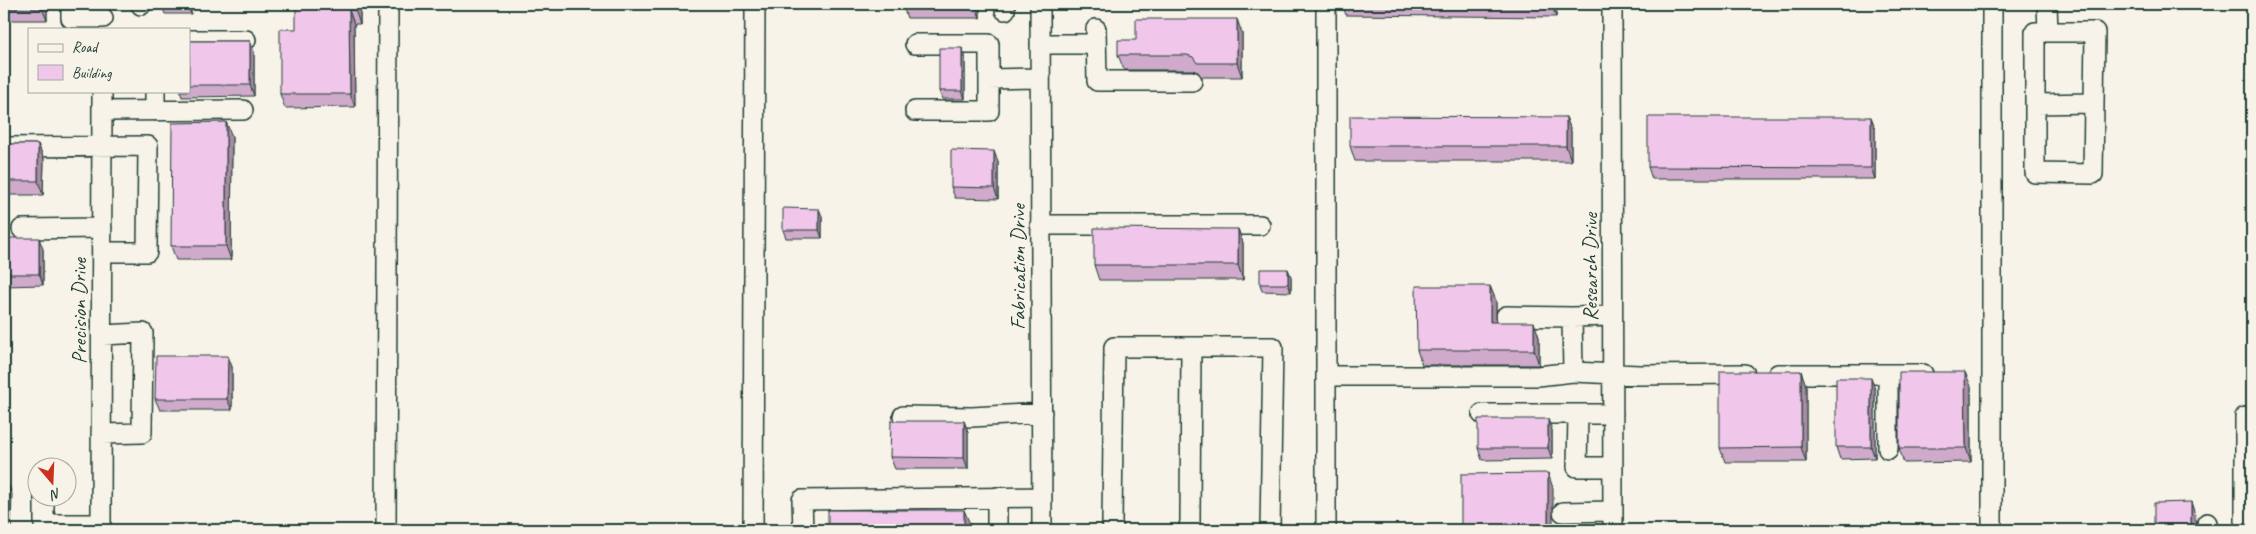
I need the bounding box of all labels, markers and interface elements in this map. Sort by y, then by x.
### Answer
legend [28,28,190,92]
text: Road [72,38,99,57]
text: Building [72,64,112,83]
street label: Fabrication Drive [1005,202,1031,330]
street label: Research Drive [1577,212,1603,321]
street label: Precision Drive [66,257,92,364]
north arrow [28,456,78,506]
text: N [47,484,63,504]

